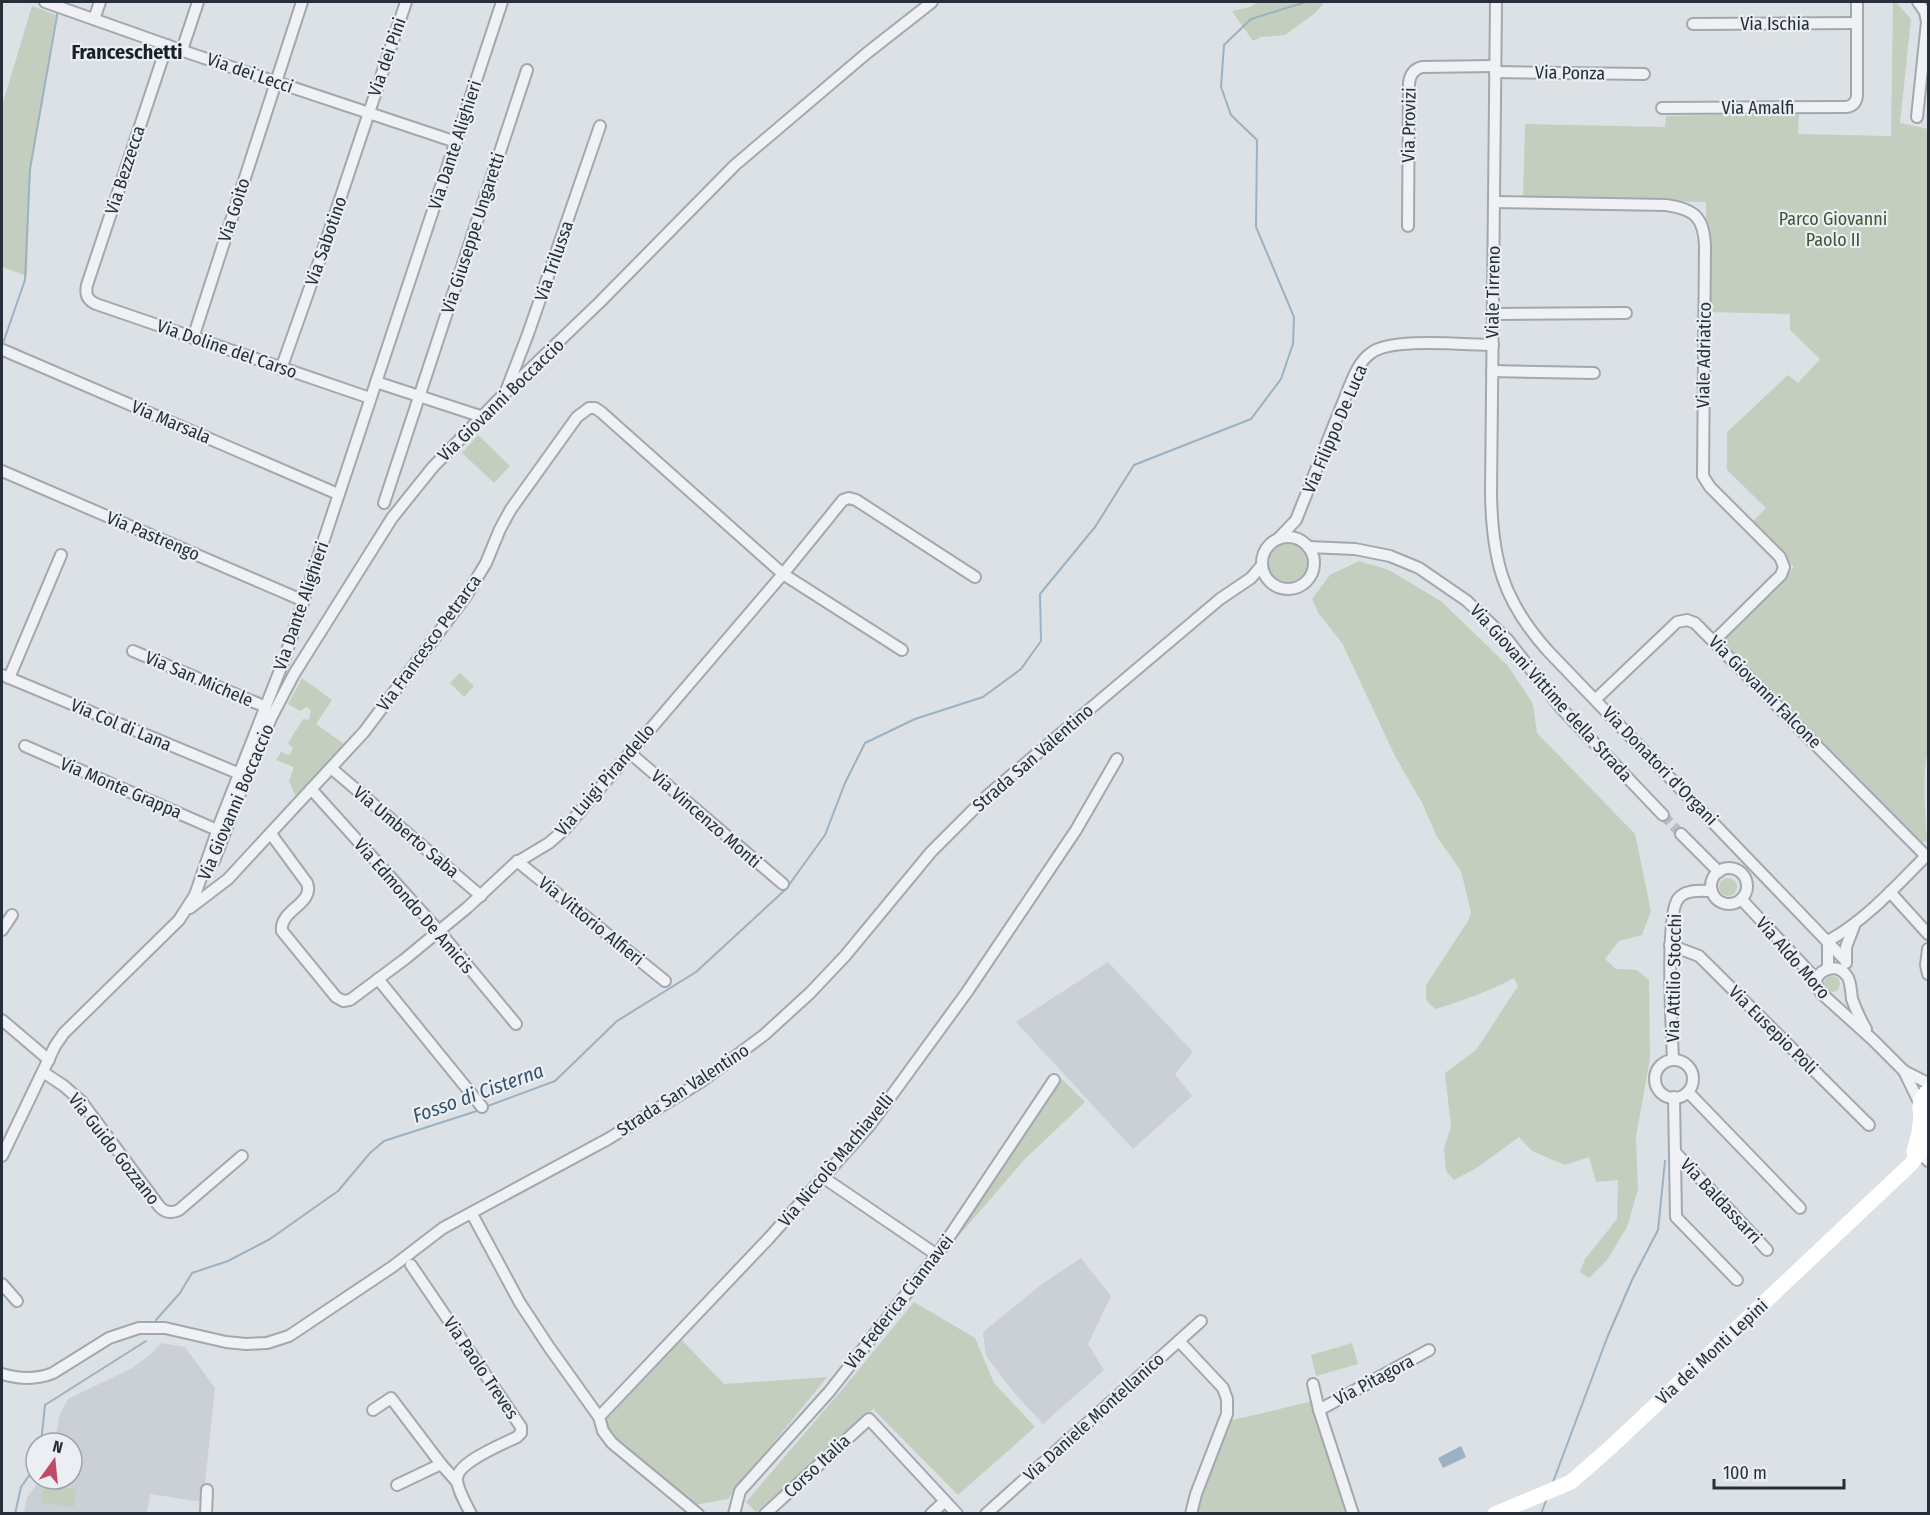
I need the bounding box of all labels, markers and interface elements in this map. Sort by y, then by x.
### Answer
street label: Via Ischia [1740,13,1810,35]
street label: Via dei Pini [363,15,411,99]
district label: Franceschetti [71,40,183,64]
street label: Via dei Lecci [204,48,296,98]
street label: Via Ponza [1535,61,1606,85]
street label: Via Dante Alighieri [424,77,486,213]
street label: Via Provizi [1397,87,1421,163]
street label: Via Amalfi [1722,97,1794,119]
street label: Via Bezzecca [100,123,150,217]
street label: Via Giuseppe Ungaretti [437,150,509,316]
street label: Via Goito [213,175,255,245]
street label: Via Sabotino [300,193,352,289]
park label: Parco Giovanni Paolo II [1779,208,1887,251]
street label: Via Trilussa [530,218,578,304]
street label: Viale Tirreno [1481,245,1505,339]
street label: Viale Adriatico [1692,302,1716,408]
street label: Via Doline del Carso [154,315,300,383]
street label: Via Giovanni Boccaccio [433,334,569,466]
street label: Via Filippo De Luca [1298,361,1372,497]
street label: Via Marsala [128,395,214,449]
street label: Via Pastrengo [103,506,203,566]
street label: Via Dante Alighieri [269,539,333,673]
street label: Via Francesco Petrarca [372,570,486,716]
street label: Via Giovani Vittime della Strada [1465,600,1637,787]
street label: Via Giovanni Falcone [1704,631,1826,753]
street label: Via San Michele [142,646,256,712]
street label: Via Col di Lana [67,694,175,756]
street label: Strada San Valentino [968,699,1098,817]
street label: Via Donatori d'Organi [1598,702,1722,830]
street label: Via Luigi Pirandello [550,720,660,840]
street label: Via Giovanni Boccaccio [193,721,279,883]
street label: Via Monte Grappa [57,752,185,824]
street label: Via Vincenzo Monti [647,765,765,873]
street label: Via Umberto Saba [349,781,463,883]
street label: Via Edmondo De Amicis [349,834,479,978]
street label: Via Vittorio Alfieri [534,872,648,970]
street label: Via Aldo Moro [1751,912,1835,1004]
street label: Via Attilio Stocchi [1662,914,1686,1042]
street label: Via Eusepio Poli [1724,981,1822,1079]
street label: Strada San Valentino [613,1039,753,1141]
water label: Fosso di Cisterna [409,1058,547,1128]
street label: Via Guido Gozzano [64,1089,164,1209]
street label: Via Niccolò Machiavelli [774,1089,898,1231]
street label: Via Baldassarri [1676,1154,1766,1248]
street label: Via Federica Ciannavei [840,1231,958,1373]
street label: Via dei Monti Lepini [1651,1294,1773,1410]
street label: Via Paolo Treves [439,1313,524,1424]
street label: Via Daniele Montellanico [1019,1348,1169,1486]
street label: Via Pitagora [1330,1350,1418,1410]
street label: Corso Italia [779,1430,855,1502]
north arrow [24,1431,84,1491]
text: N [51,1437,65,1457]
scale bar [1714,1452,1844,1490]
text: 100 m [1723,1462,1767,1484]

